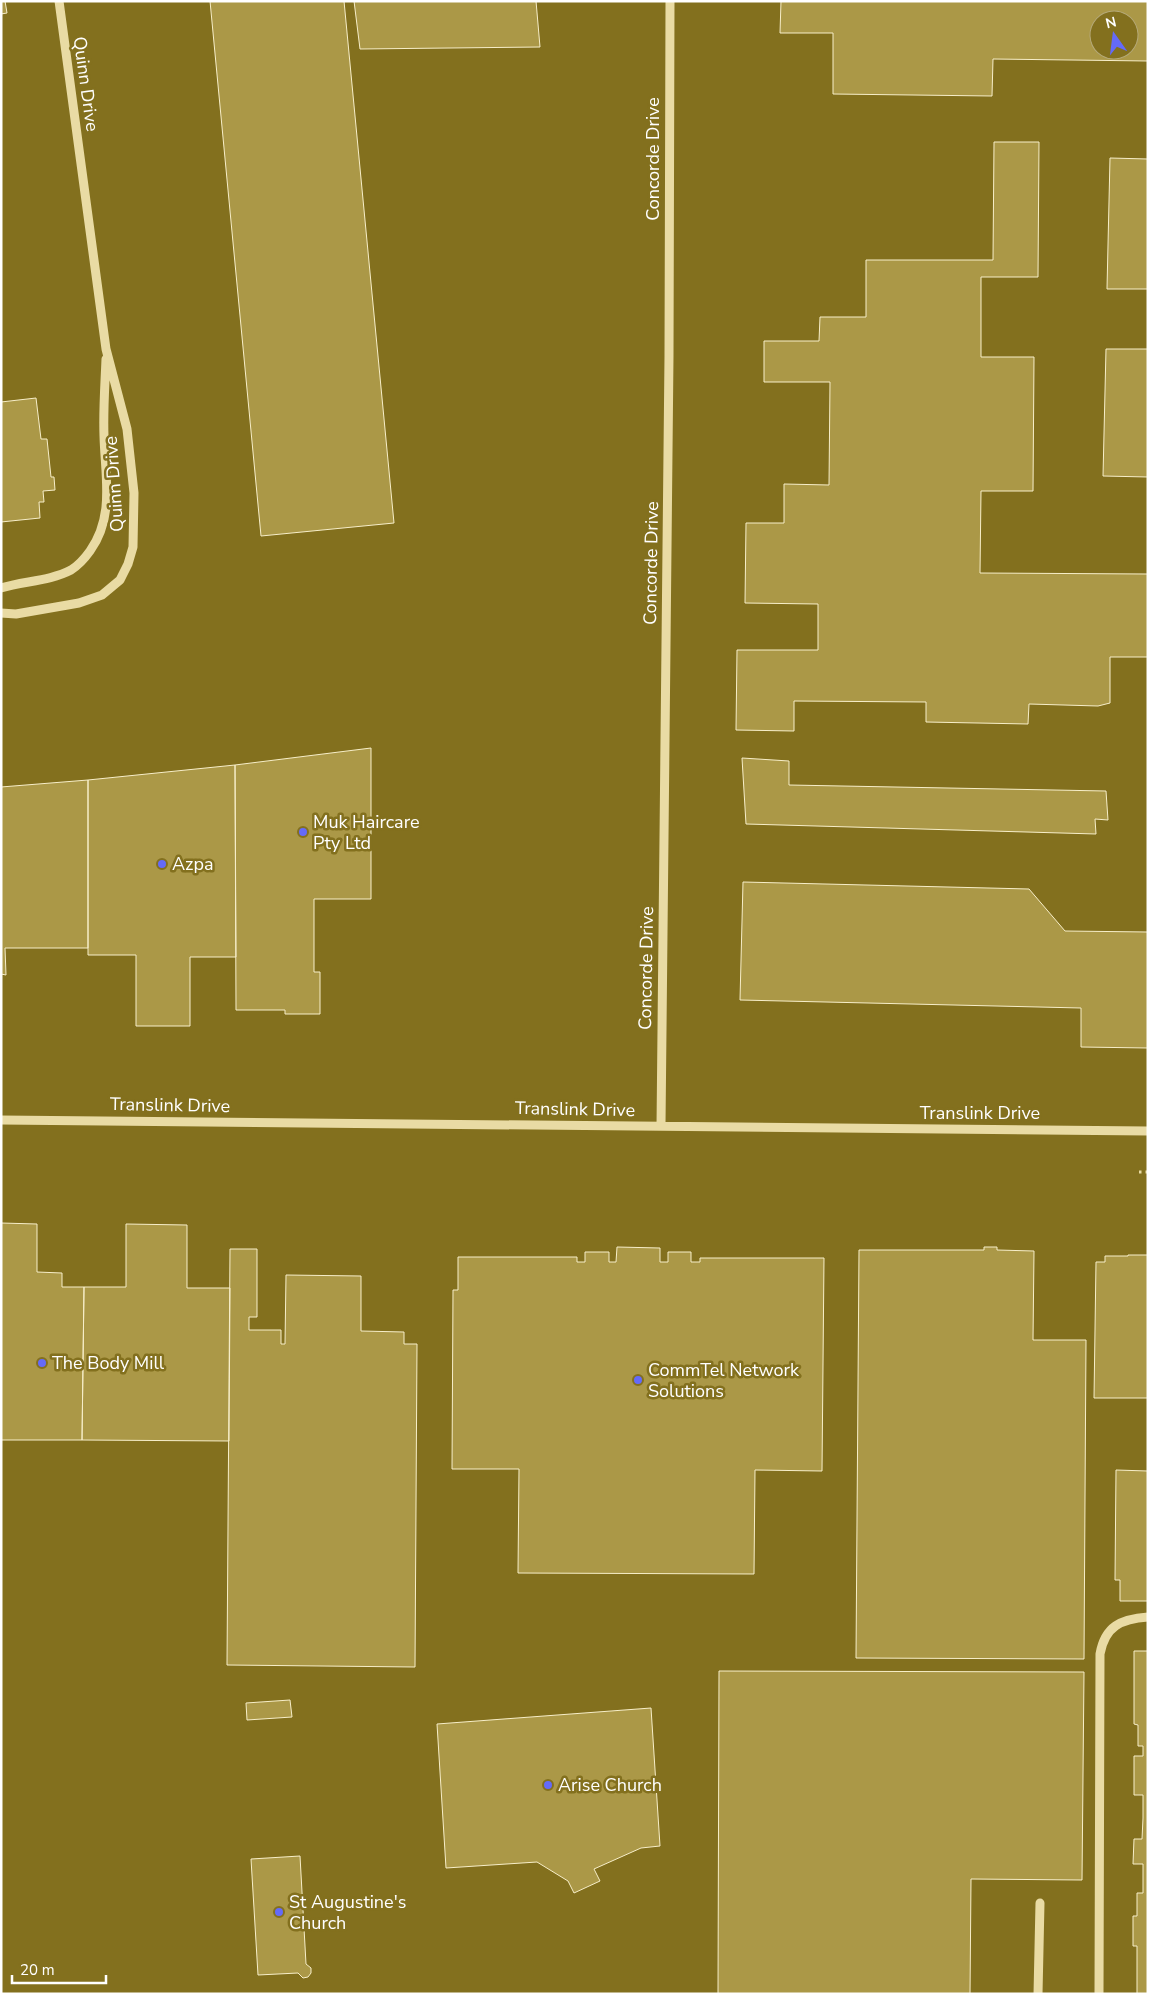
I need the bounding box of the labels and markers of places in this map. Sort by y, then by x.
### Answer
place label: Muk Haircare Pty Ltd [313,810,420,855]
marker: Muk Haircare Pty Ltd [297,826,309,838]
place label: Azpa [172,852,213,876]
marker: Azpa [156,858,168,870]
place label: The Body Mill [52,1351,165,1375]
marker: The Body Mill [36,1357,48,1369]
place label: CommTel Network Solutions [648,1358,800,1403]
marker: CommTel Network Solutions [632,1374,644,1386]
place label: Arise Church [558,1773,662,1797]
marker: Arise Church [542,1779,554,1791]
place label: St Augustine's Church [289,1890,406,1935]
marker: St Augustine's Church [273,1906,285,1918]

